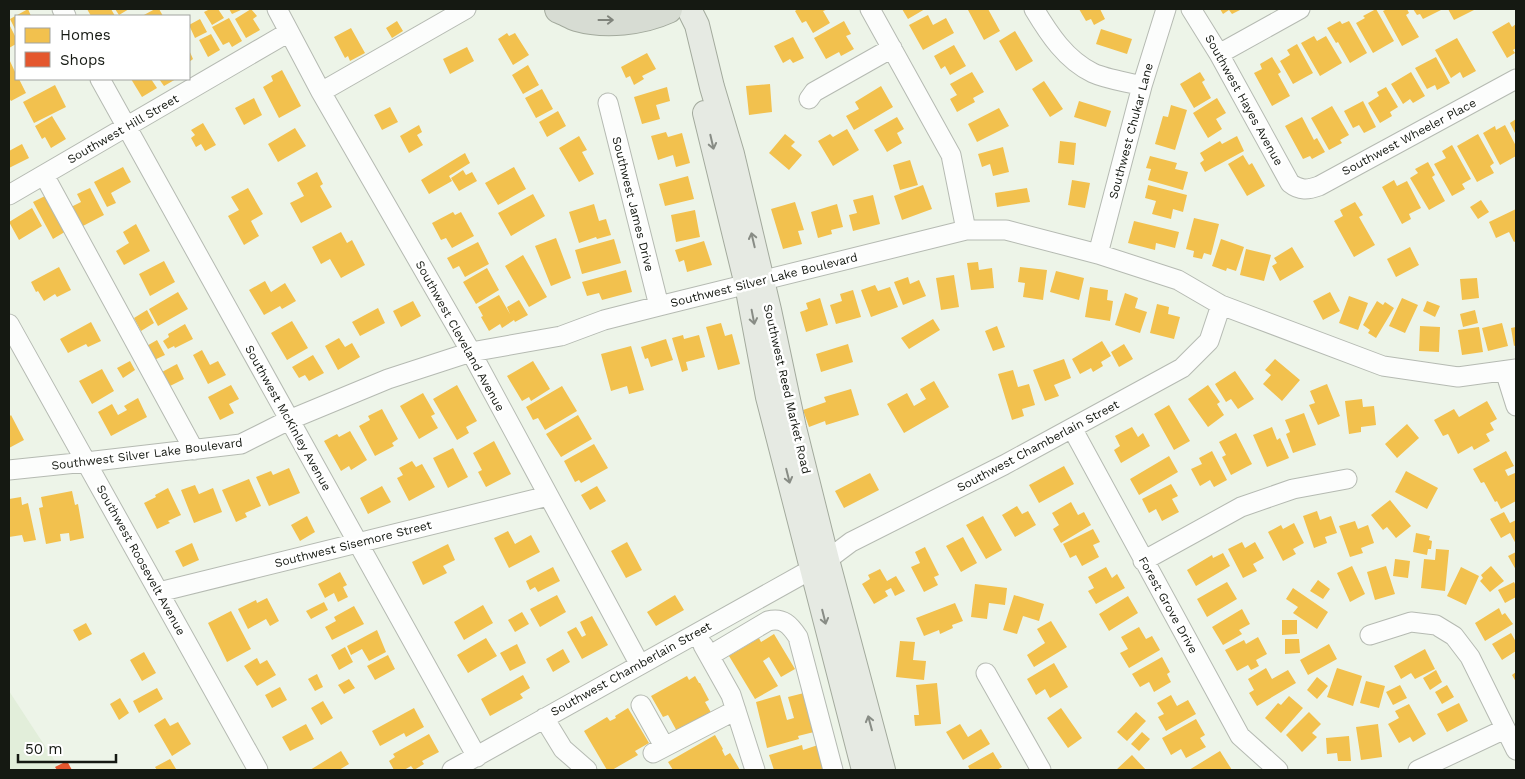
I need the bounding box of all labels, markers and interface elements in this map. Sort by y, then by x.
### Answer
legend [15,15,190,80]
one-way arrow [597,15,613,25]
text: Homes [60,26,111,44]
street label: Southwest Hayes Avenue [1202,32,1286,168]
text: Shops [60,51,105,69]
street label: Southwest Chukar Lane [1106,61,1156,201]
street label: Southwest Hill Street [65,91,181,167]
street label: Southwest Wheeler Place [1339,96,1479,178]
one-way arrow [708,133,717,149]
street label: Southwest James Drive [609,135,657,273]
one-way arrow [748,232,757,248]
street label: Southwest Silver Lake Boulevard [669,250,859,310]
street label: Southwest Cleveland Avenue [413,258,507,414]
street label: Southwest Reed Market Road [761,303,813,475]
one-way arrow [749,309,759,325]
street label: Southwest McKinley Avenue [242,343,334,493]
street label: Southwest Chamberlain Street [955,397,1121,495]
street label: Southwest Silver Lake Boulevard [51,435,243,473]
one-way arrow [784,467,793,483]
street label: Southwest Roosevelt Avenue [94,482,188,638]
street label: Southwest Sisemore Street [273,518,433,570]
street label: Forest Grove Drive [1136,554,1200,656]
one-way arrow [820,608,829,624]
street label: Southwest Chamberlain Street [548,619,714,719]
one-way arrow [864,716,874,732]
scale bar [18,732,115,764]
text: 50 m [25,740,62,758]

